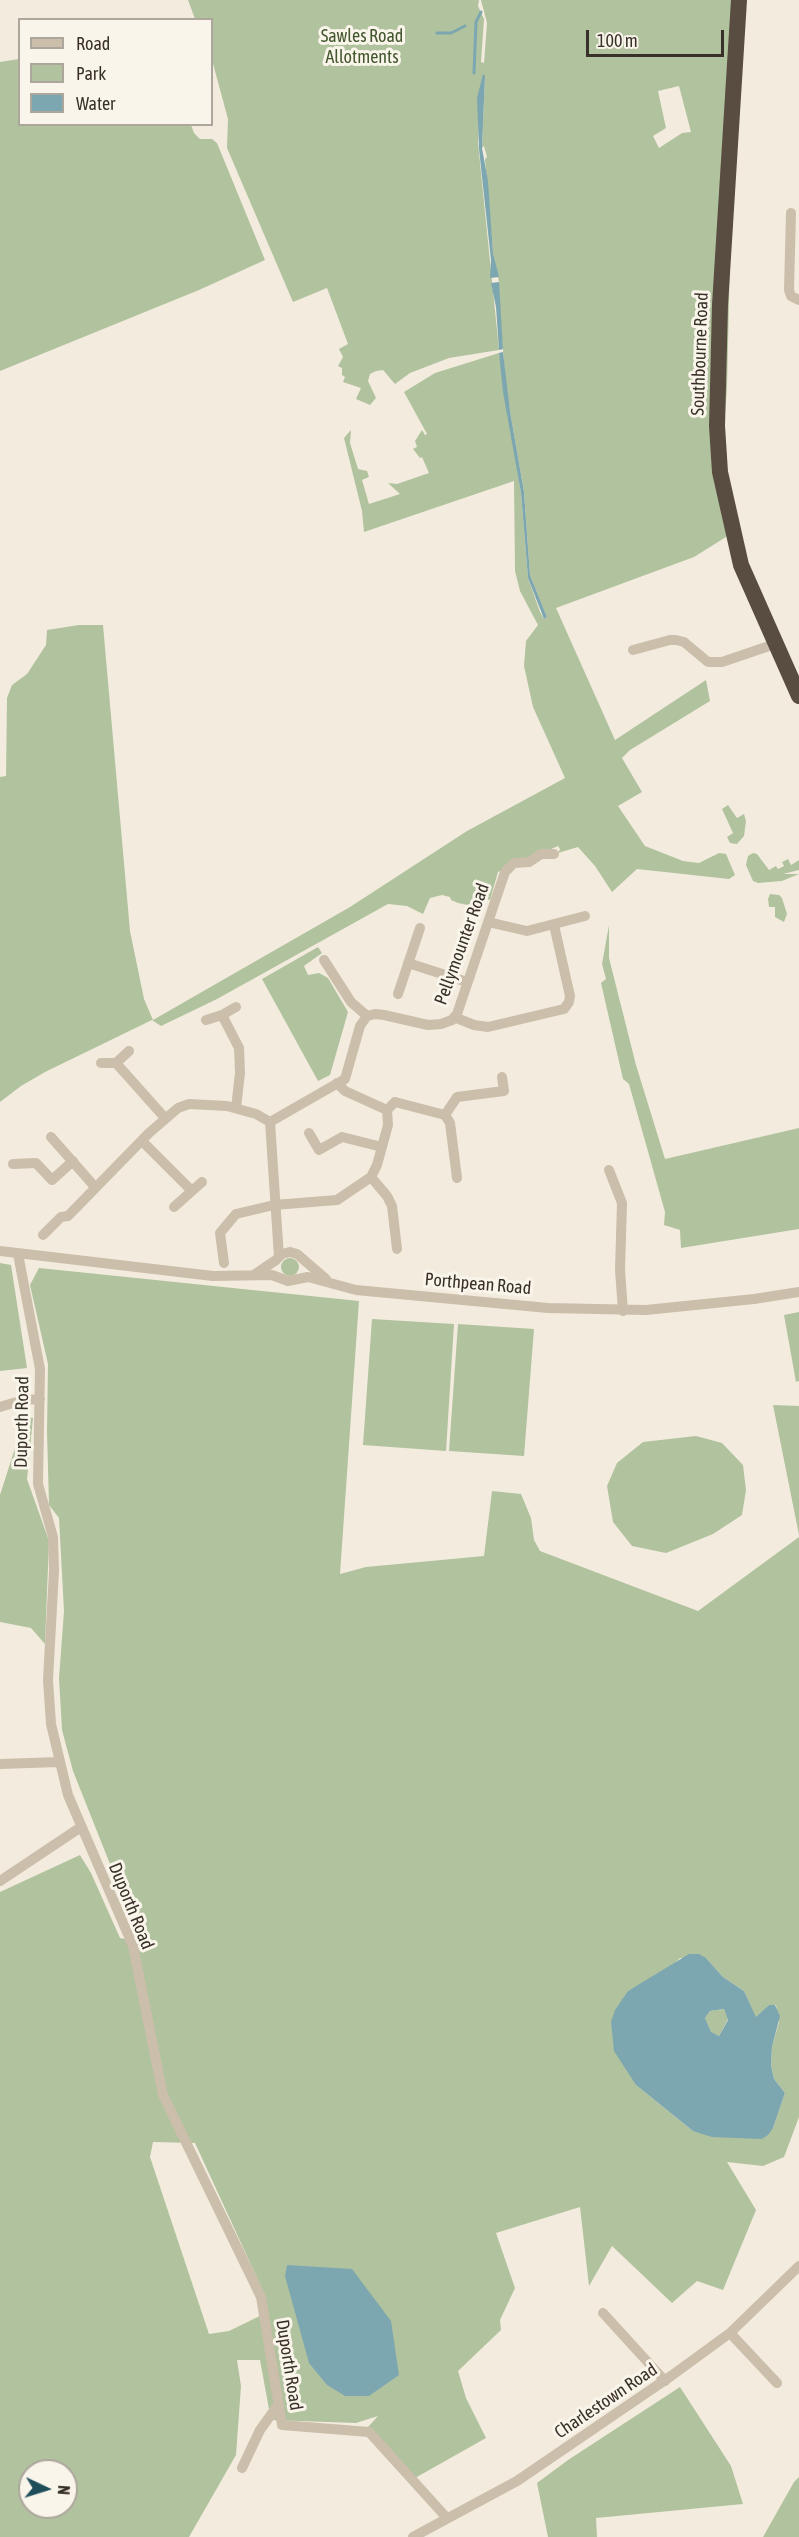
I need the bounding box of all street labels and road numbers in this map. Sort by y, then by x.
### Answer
street label: Southbourne Road [687,292,713,416]
street label: Pellymounter Road [430,880,494,1008]
street label: Porthpean Road [424,1269,532,1299]
street label: Duporth Road [10,1376,34,1468]
street label: Duporth Road [104,1859,158,1953]
street label: Duporth Road [271,2318,307,2412]
street label: Charlestown Road [551,2359,661,2443]

